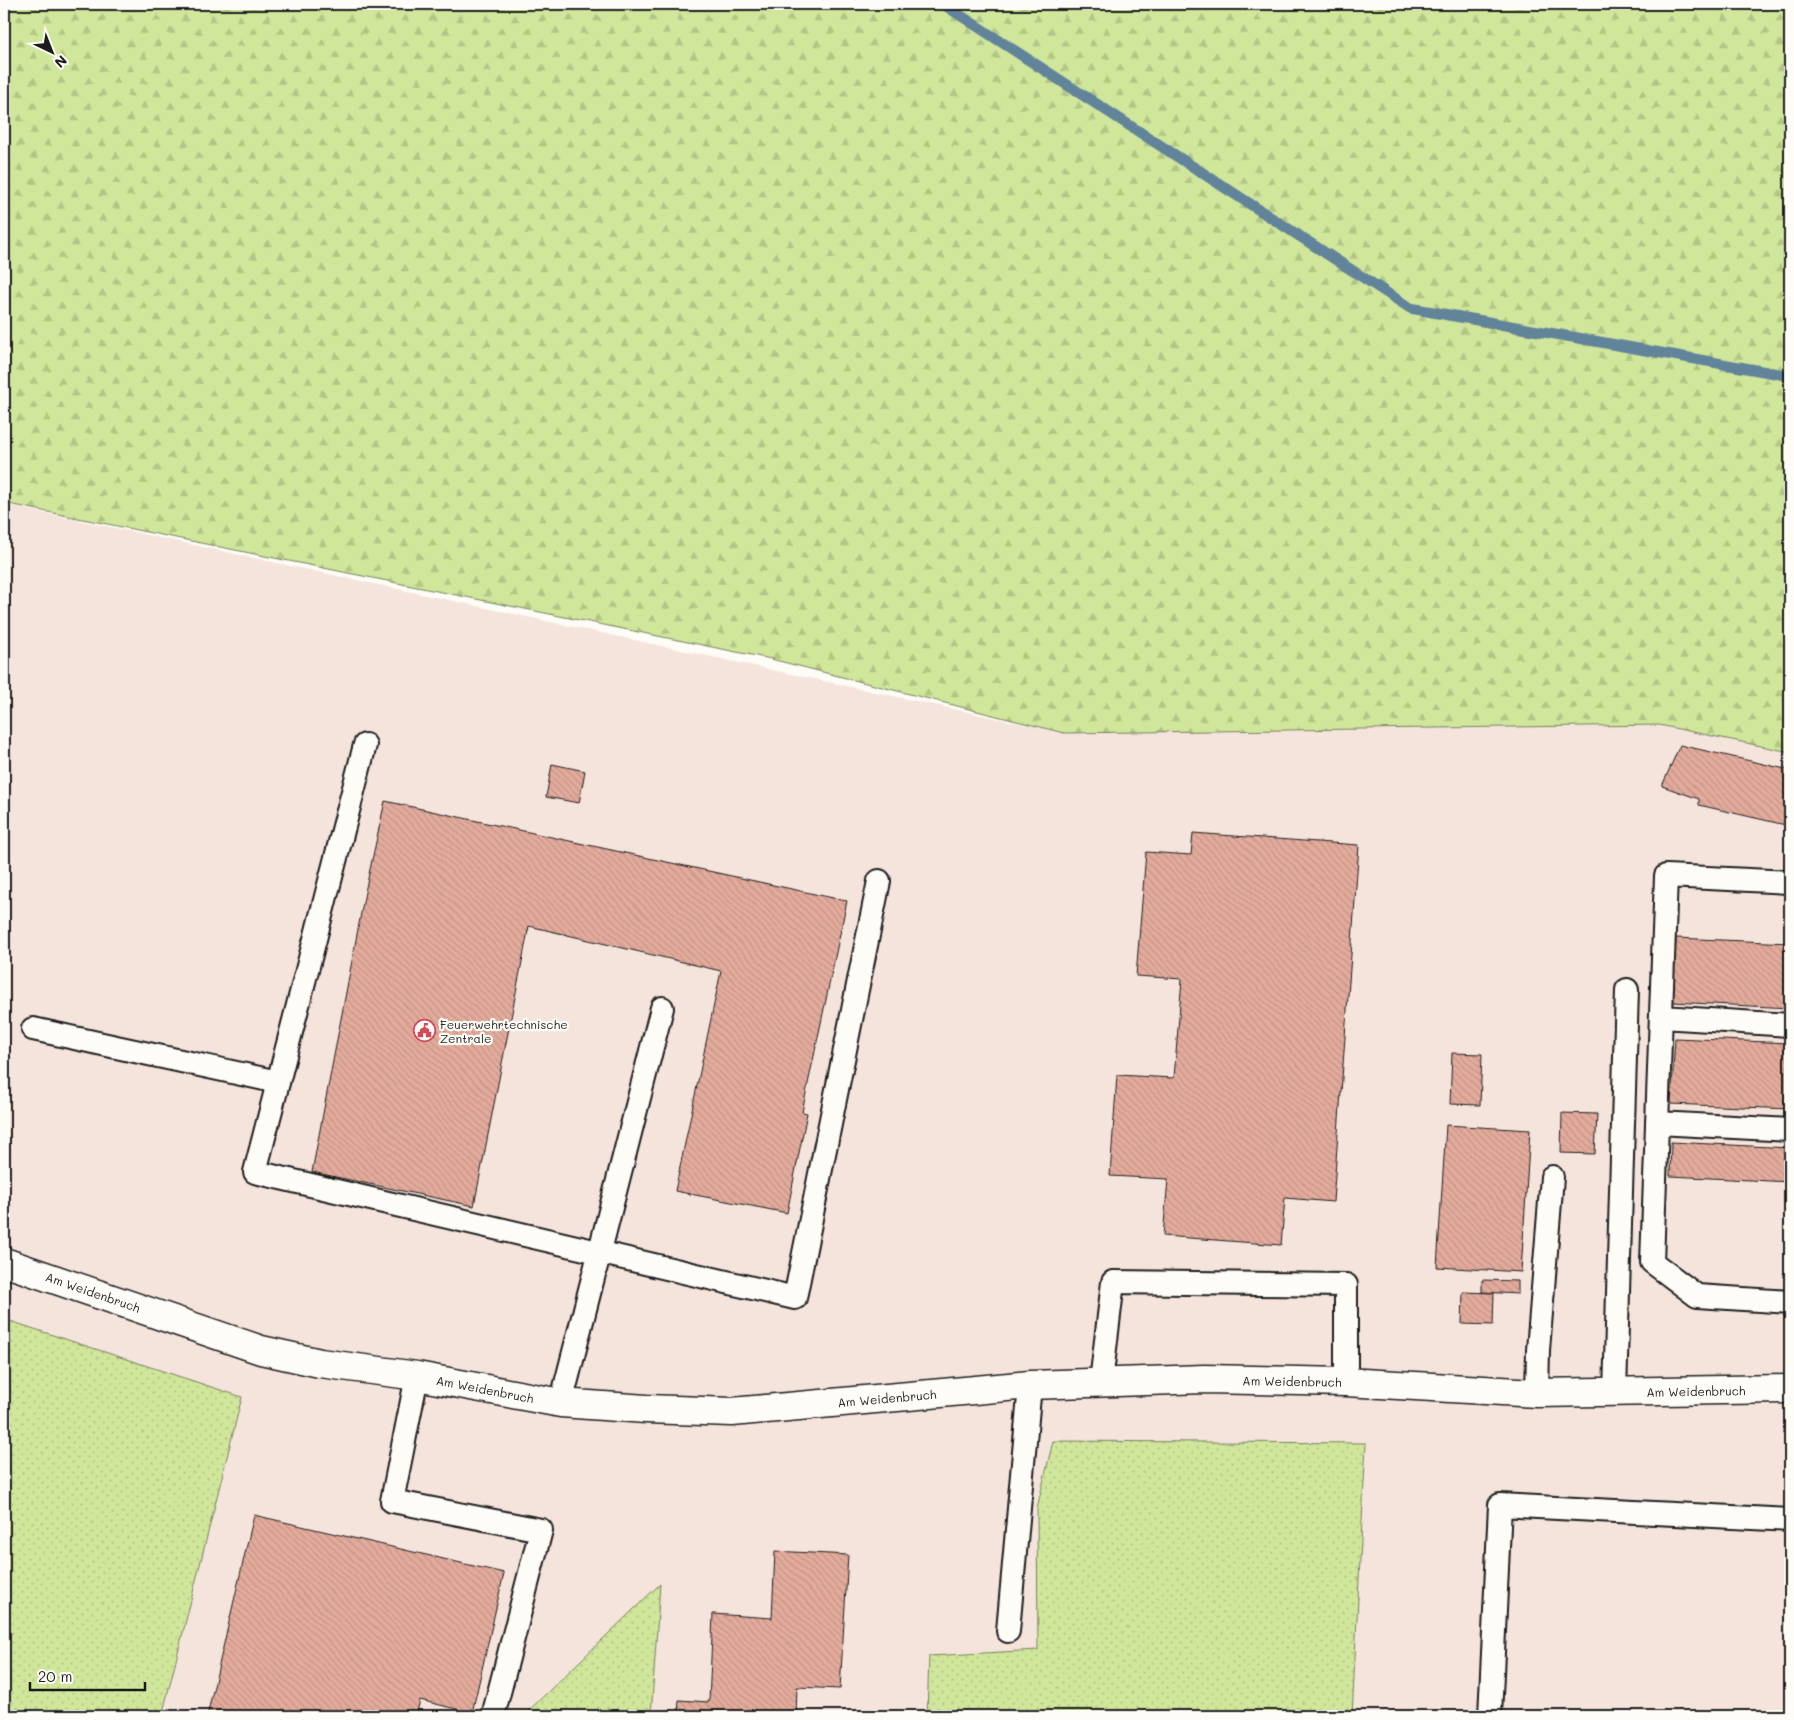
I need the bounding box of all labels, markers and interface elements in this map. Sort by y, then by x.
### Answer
north arrow [28,28,78,78]
text: N [51,51,72,72]
place label: Feuerwehrtechnische Zentrale [440,1016,568,1046]
public building icon: Feuerwehrtechnische Zentrale [412,1019,436,1043]
street label: Am Weidenbruch [44,1268,143,1316]
street label: Am Weidenbruch [435,1372,535,1406]
street label: Am Weidenbruch [1242,1372,1342,1390]
street label: Am Weidenbruch [1646,1382,1746,1400]
street label: Am Weidenbruch [837,1386,937,1410]
scale bar [30,1660,145,1692]
text: 20 m [38,1666,72,1686]

